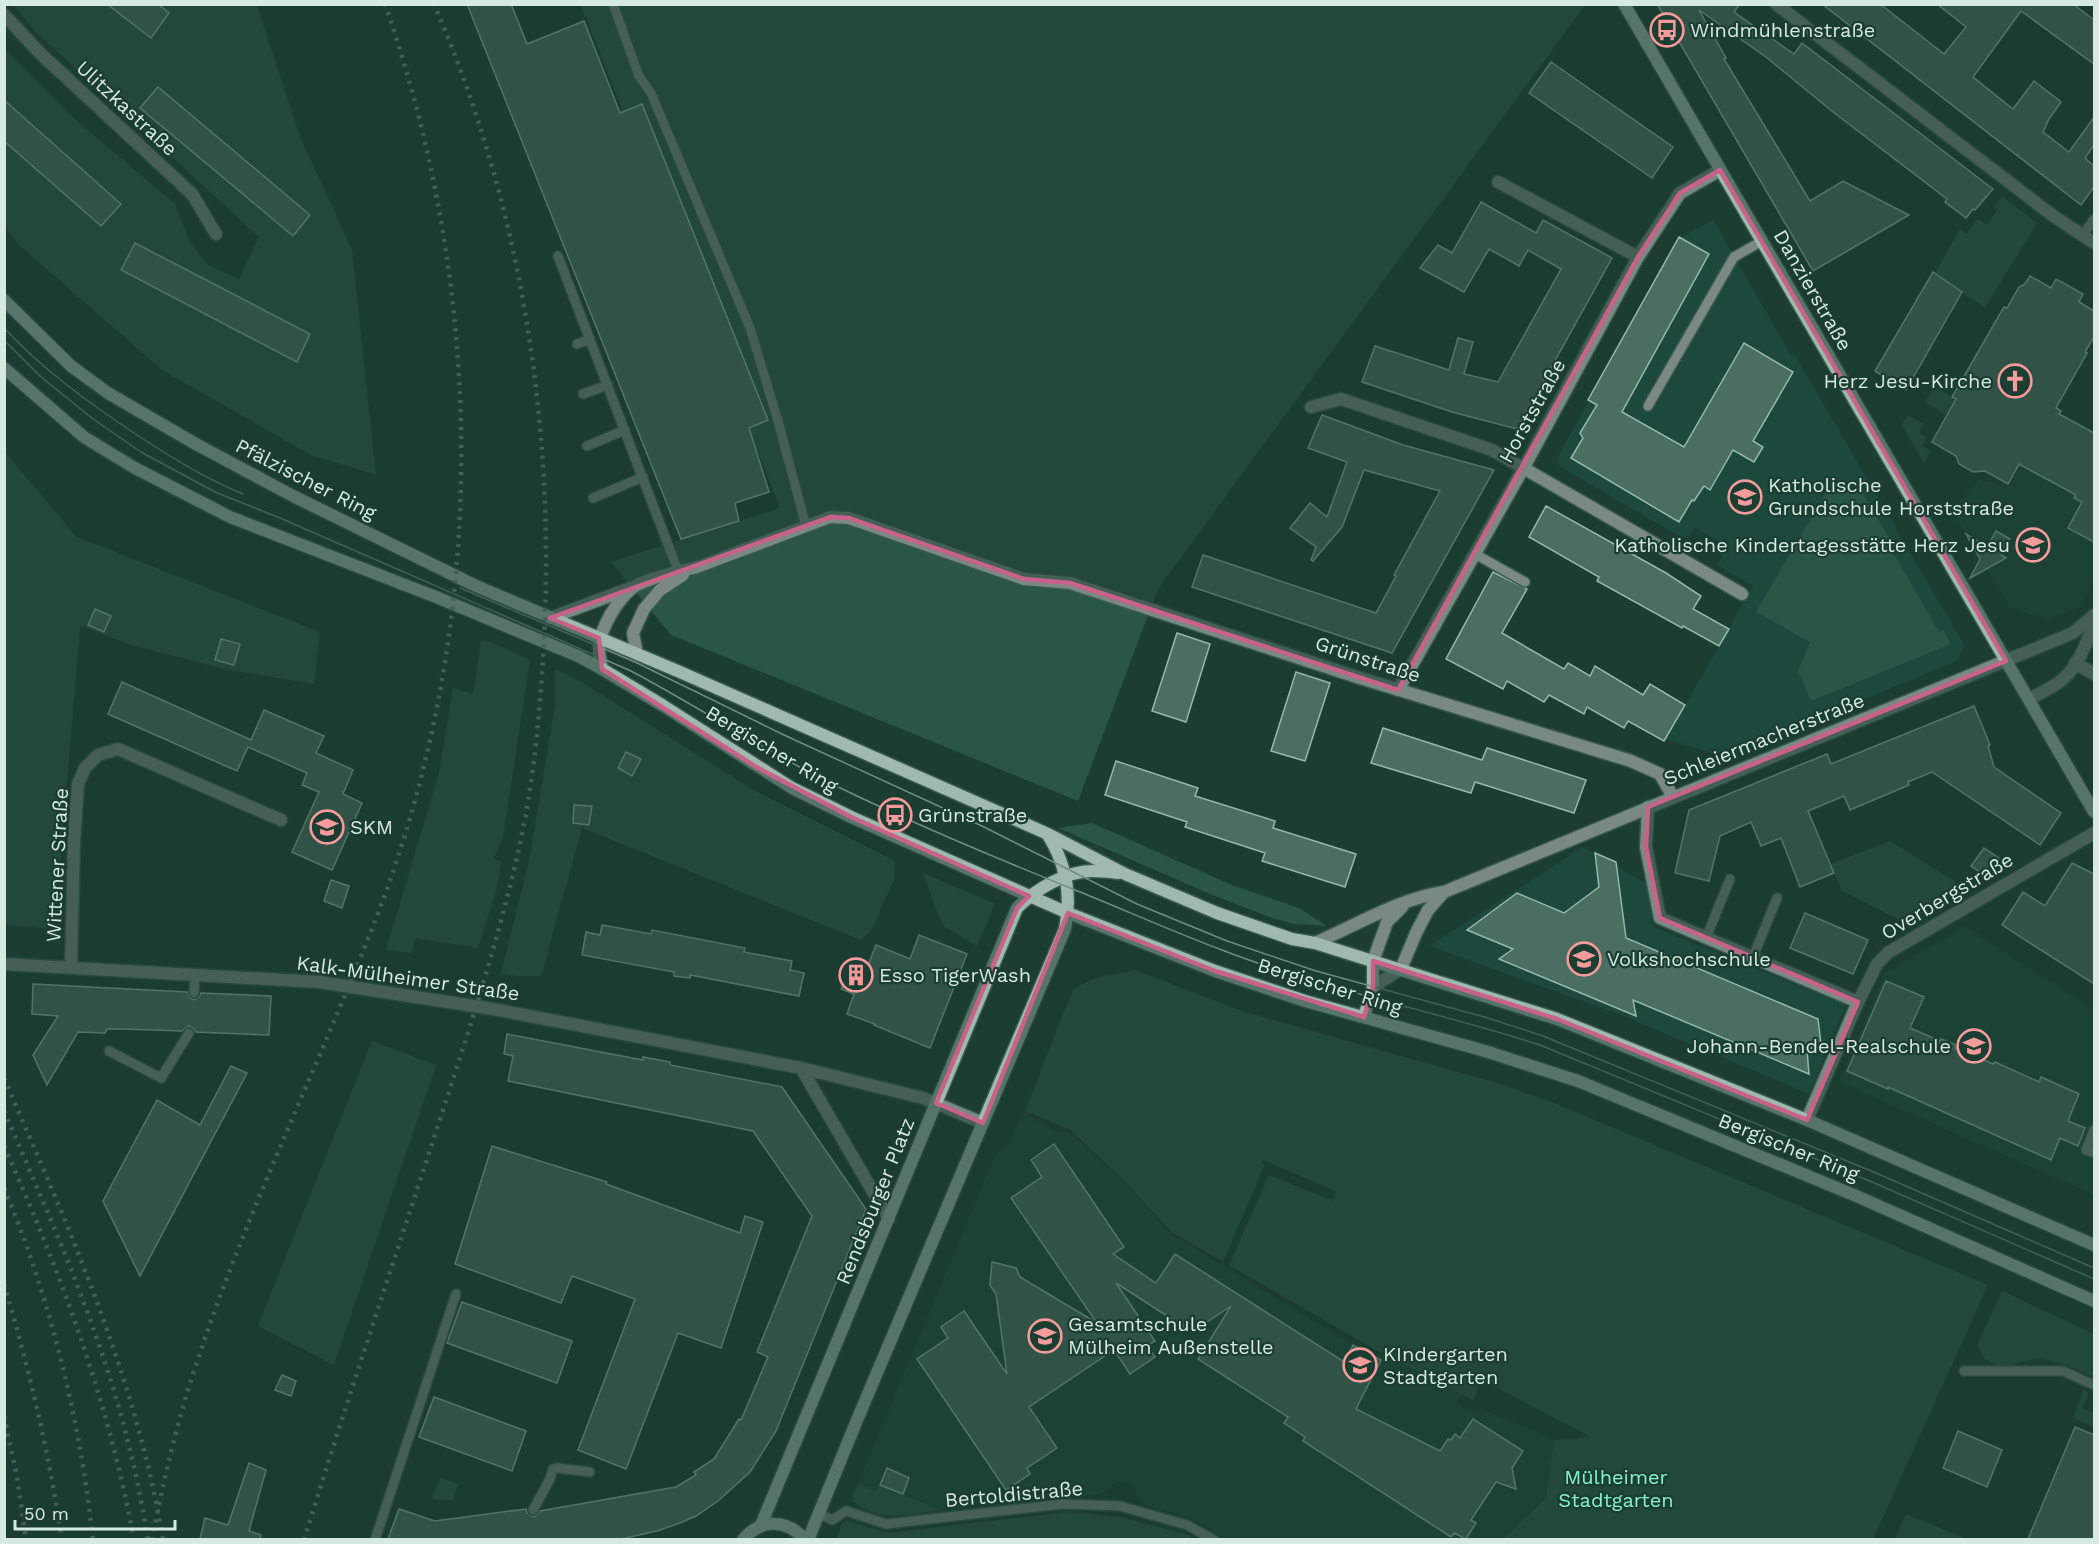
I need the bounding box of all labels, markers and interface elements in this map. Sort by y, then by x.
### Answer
bus stop icon: Windmühlenstraße [1649,12,1685,48]
place label: Windmühlenstraße [1690,18,1875,42]
street label: Ulitzkastraße [72,55,182,161]
street label: Danzierstraße [1769,225,1857,355]
street label: Horststraße [1494,355,1570,467]
church icon: Herz Jesu-Kirche [1997,363,2033,399]
place label: Herz Jesu-Kirche [1824,369,1992,393]
street label: Pfälzischer Ring [232,433,381,525]
place label: Katholische Grundschule Horststraße [1768,473,2014,520]
school or university icon: Katholische Grundschule Horststraße [1727,479,1763,515]
school or university icon: Katholische Kindertagesstätte Herz Jesu [2015,527,2051,563]
place label: Katholische Kindertagesstätte Herz Jesu [1614,533,2010,557]
street label: Grünstraße [1312,631,1424,687]
street label: Schleiermacherstraße [1660,688,1868,790]
street label: Bergischer Ring [702,700,843,798]
street label: Wittener Straße [41,787,73,943]
bus stop icon: Grünstraße [877,797,913,833]
place label: Grünstraße [918,803,1027,827]
school or university icon: SKM [309,809,345,845]
place label: SKM [350,815,393,839]
street label: Overbergstraße [1877,847,2017,945]
school or university icon: Volkshochschule [1566,941,1602,977]
place label: Volkshochschule [1607,947,1771,971]
street label: Kalk-Mülheimer Straße [295,950,521,1006]
street label: Bergischer Ring [1255,953,1406,1019]
building icon: Esso TigerWash [838,957,874,993]
place label: Esso TigerWash [879,963,1031,987]
school or university icon: Johann-Bendel-Realschule [1956,1028,1992,1064]
place label: Johann-Bendel-Realschule [1687,1034,1951,1058]
street label: Bergischer Ring [1715,1108,1863,1186]
street label: Rendsburger Platz [831,1114,919,1288]
place label: Gesamtschule Mülheim Außenstelle [1068,1312,1274,1359]
school or university icon: Gesamtschule Mülheim Außenstelle [1027,1318,1063,1354]
place label: KIndergarten Stadtgarten [1383,1342,1508,1389]
school or university icon: KIndergarten Stadtgarten [1342,1347,1378,1383]
park label: Mülheimer Stadtgarten [1558,1465,1674,1512]
street label: Bertoldistraße [944,1476,1084,1512]
scale bar [15,1493,176,1531]
text: 50 m [24,1503,69,1524]

